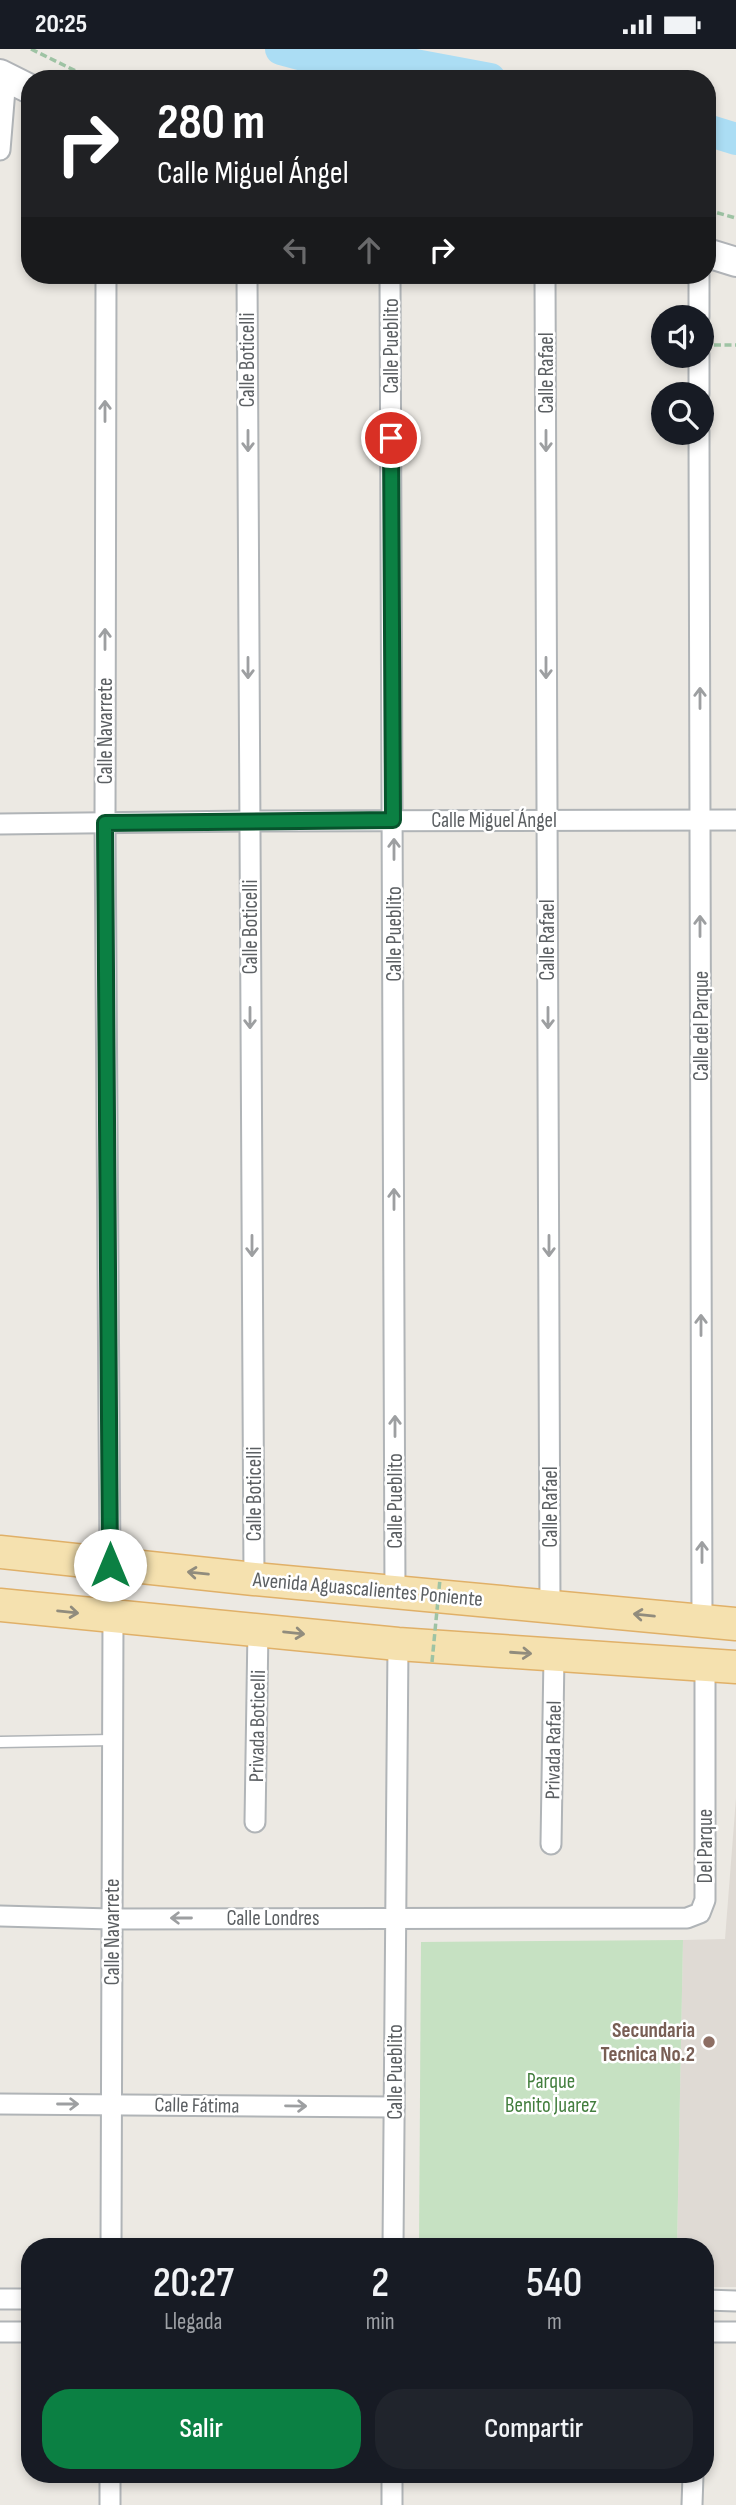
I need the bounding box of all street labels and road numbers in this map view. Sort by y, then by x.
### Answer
street label: Calle Pueblito [379,298,404,394]
street label: Calle Boticelli [235,313,260,407]
street label: Calle Rafael [534,332,559,414]
street label: Calle Navarrete [93,678,118,784]
street label: Calle Miguel Ángel [431,808,557,833]
street label: Calle Boticelli [238,880,263,974]
street label: Calle Pueblito [382,886,407,982]
street label: Calle Rafael [535,899,560,981]
street label: Calle del Parque [689,971,714,1081]
street label: Calle Boticelli [242,1447,267,1541]
street label: Calle Pueblito [383,1453,408,1549]
street label: Calle Rafael [538,1466,563,1548]
street label: Avenida Aguascalientes Poniente [251,1567,484,1612]
street label: Privada Boticelli [244,1670,271,1782]
street label: Privada Rafael [540,1700,567,1800]
street label: Del Parque [693,1809,718,1883]
street label: Calle Navarrete [100,1879,125,1985]
street label: Calle Londres [226,1906,320,1931]
street label: Calle Pueblito [383,2024,408,2120]
street label: Calle Fátima [154,2092,240,2119]

